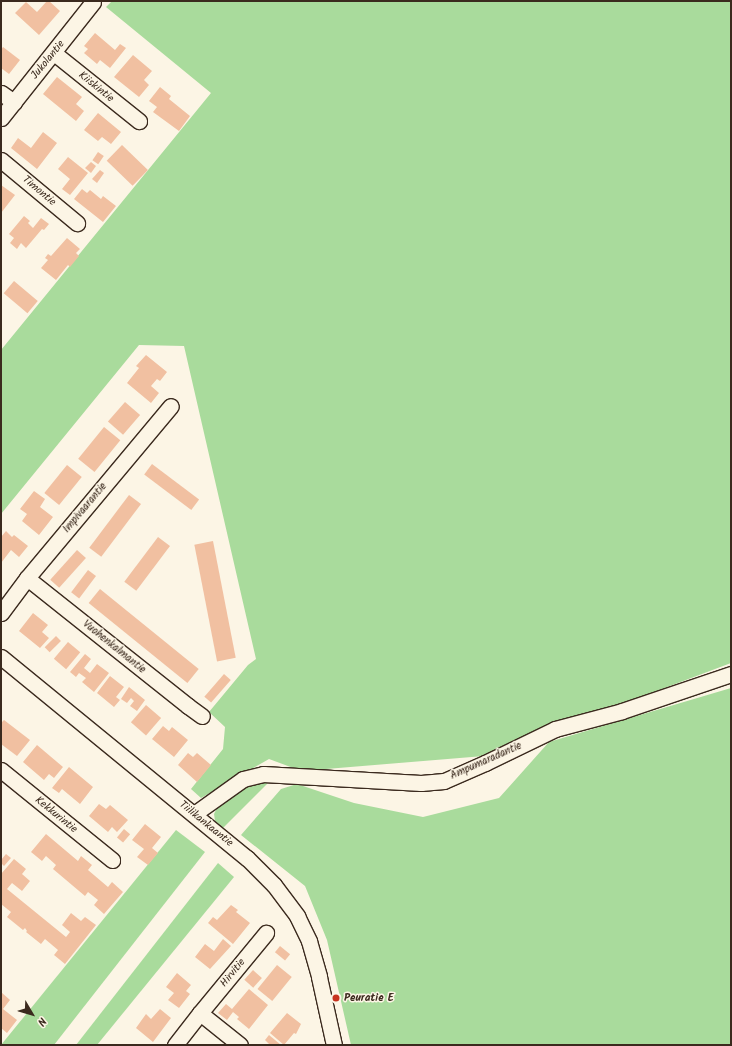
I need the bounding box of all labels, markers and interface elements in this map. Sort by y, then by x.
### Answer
street label: Jukolantie [28,38,68,82]
street label: Kiiskintie [76,69,116,105]
street label: Timontie [19,173,59,209]
street label: Impivaarantie [60,480,110,536]
street label: Vuohenkalmantie [80,618,148,676]
street label: Ampumaradantie [448,739,524,783]
street label: Kekkurintie [32,794,80,836]
street label: Tiilikankaantie [176,798,236,850]
street label: Hirvitie [218,956,248,990]
place label: Peuratie E [344,991,394,1005]
marker: Peuratie E [331,993,341,1003]
north arrow [12,994,52,1034]
text: N [32,1013,51,1030]

